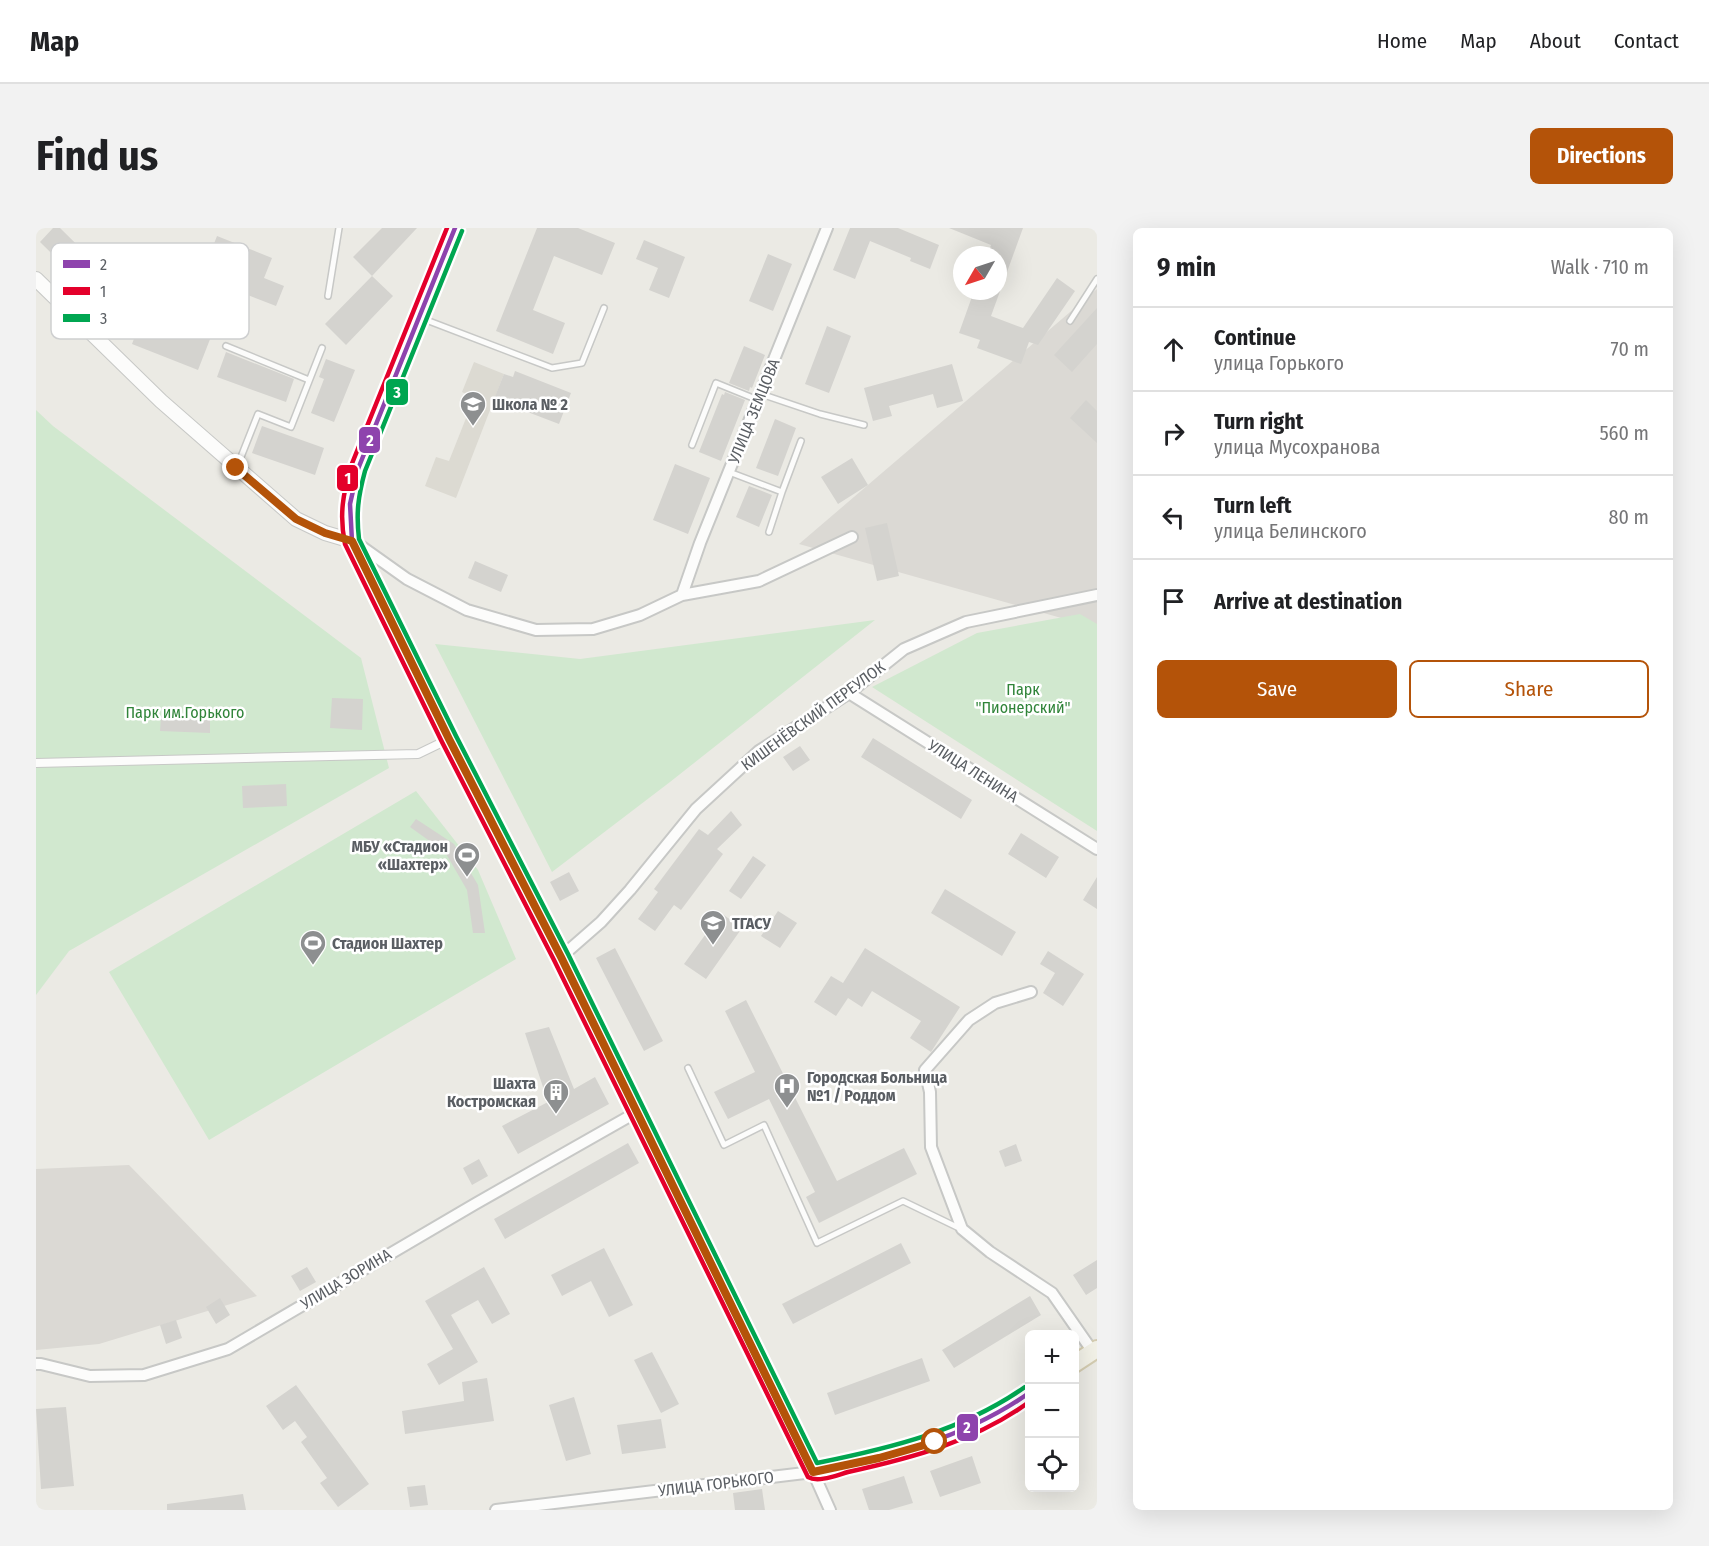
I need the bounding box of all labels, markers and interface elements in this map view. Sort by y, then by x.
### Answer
text: Map [30,25,79,58]
text: Home [1377,28,1427,54]
text: Map [1460,28,1497,54]
text: About [1530,28,1581,54]
text: Contact [1614,28,1679,54]
button: Directions [1530,128,1673,184]
text: Find us [36,131,158,181]
legend [51,243,249,339]
north arrow [953,246,1007,300]
text: 9 min [1157,252,1216,283]
text: 2 [100,255,107,274]
text: Walk · 710 m [1551,255,1649,279]
text: 1 [100,282,106,301]
text: 3 [100,309,107,328]
text: Continue [1214,324,1296,351]
icon: ahead [1157,333,1190,366]
text: 70 m [1611,337,1649,361]
text: улица Горького [1214,351,1344,375]
street label: УЛИЦА ЗЕМЦОВА [724,355,784,467]
line badge: 3 [385,378,409,406]
text: 3 [392,383,401,402]
school or university icon: Школа № 2 [458,389,488,427]
place label: Школа № 2 [492,395,569,414]
text: Turn right [1214,408,1303,435]
icon: right [1157,417,1190,450]
text: 560 m [1599,421,1649,445]
line badge: 2 [358,426,381,454]
text: 2 [365,431,374,450]
text: улица Мусохранова [1214,435,1380,459]
route end [222,454,248,480]
line badge: 1 [336,464,359,492]
text: 1 [345,469,351,488]
text: Turn left [1214,492,1292,519]
icon: left [1157,501,1190,534]
text: 80 m [1609,505,1649,529]
text: улица Белинского [1214,519,1367,543]
icon: arrive [1157,585,1190,618]
text: Arrive at destination [1214,588,1402,615]
street label: КИШЕНЁВСКИЙ ПЕРЕУЛОК [737,657,889,775]
button: Save [1157,660,1397,718]
button: Share [1409,660,1649,718]
park label: Парк "Пионерский" [975,680,1071,717]
park label: Парк им.Горького [125,703,245,722]
street label: УЛИЦА ЛЕНИНА [924,735,1022,807]
place label: МБУ «Стадион «Шахтер» [351,837,448,874]
sports icon: МБУ «Стадион «Шахтер» [452,840,482,878]
school or university icon: ТГАСУ [698,908,728,946]
place label: ТГАСУ [732,914,771,933]
sports icon: Стадион Шахтер [298,928,328,966]
place label: Стадион Шахтер [332,934,443,953]
place label: Городская Больница №1 / Роддом [807,1068,947,1105]
hospital icon: Городская Больница №1 / Роддом [772,1071,802,1109]
place label: Шахта Костромская [447,1074,536,1111]
building icon: Шахта Костромская [541,1077,571,1115]
street label: УЛИЦА ЗОРИНА [296,1244,395,1314]
map controls [1025,1330,1079,1492]
button: + [1025,1330,1079,1384]
button: − [1025,1384,1079,1438]
line badge: 2 [956,1413,979,1442]
text: 2 [962,1418,971,1437]
route start [921,1428,947,1454]
button: locate [1025,1438,1079,1492]
street label: УЛИЦА ГОРЬКОГО [656,1467,775,1501]

